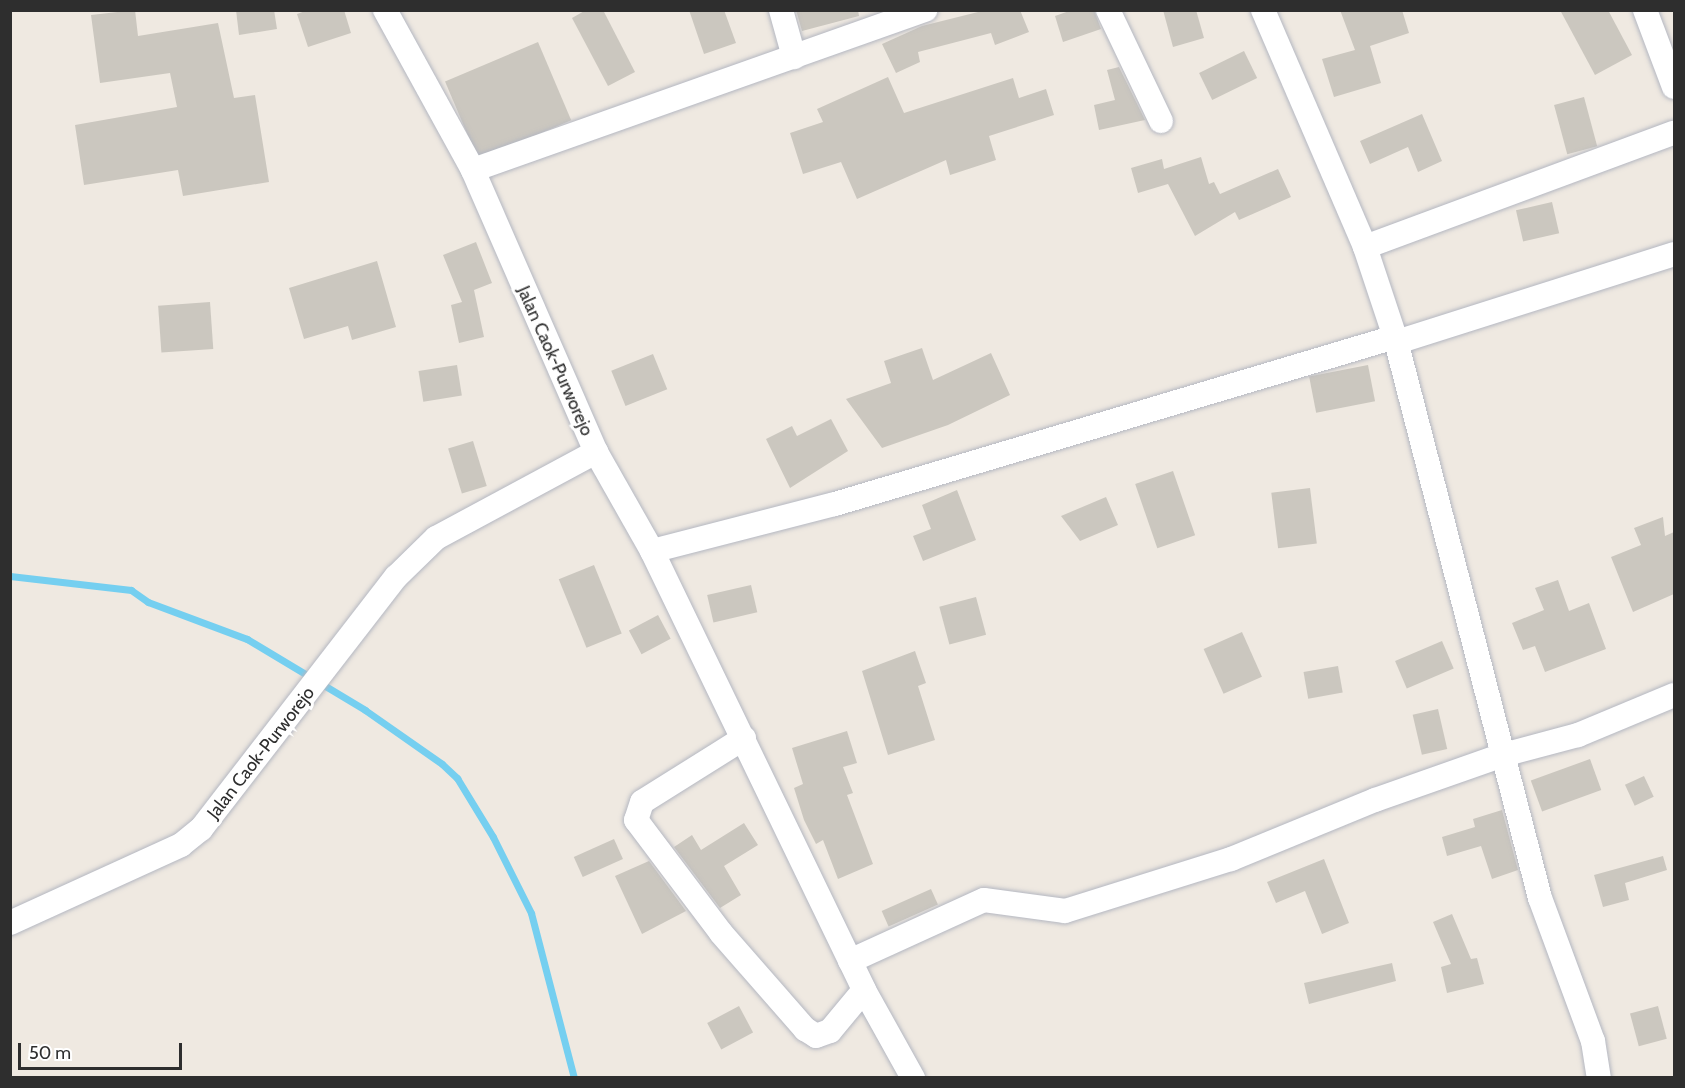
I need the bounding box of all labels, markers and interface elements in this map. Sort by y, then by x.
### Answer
street label: Jalan Caok-Purworejo [512,283,598,439]
street label: Jalan Caok-Purworejo [203,683,319,823]
scale bar [21,1031,184,1069]
text: 50 m [29,1042,71,1064]

